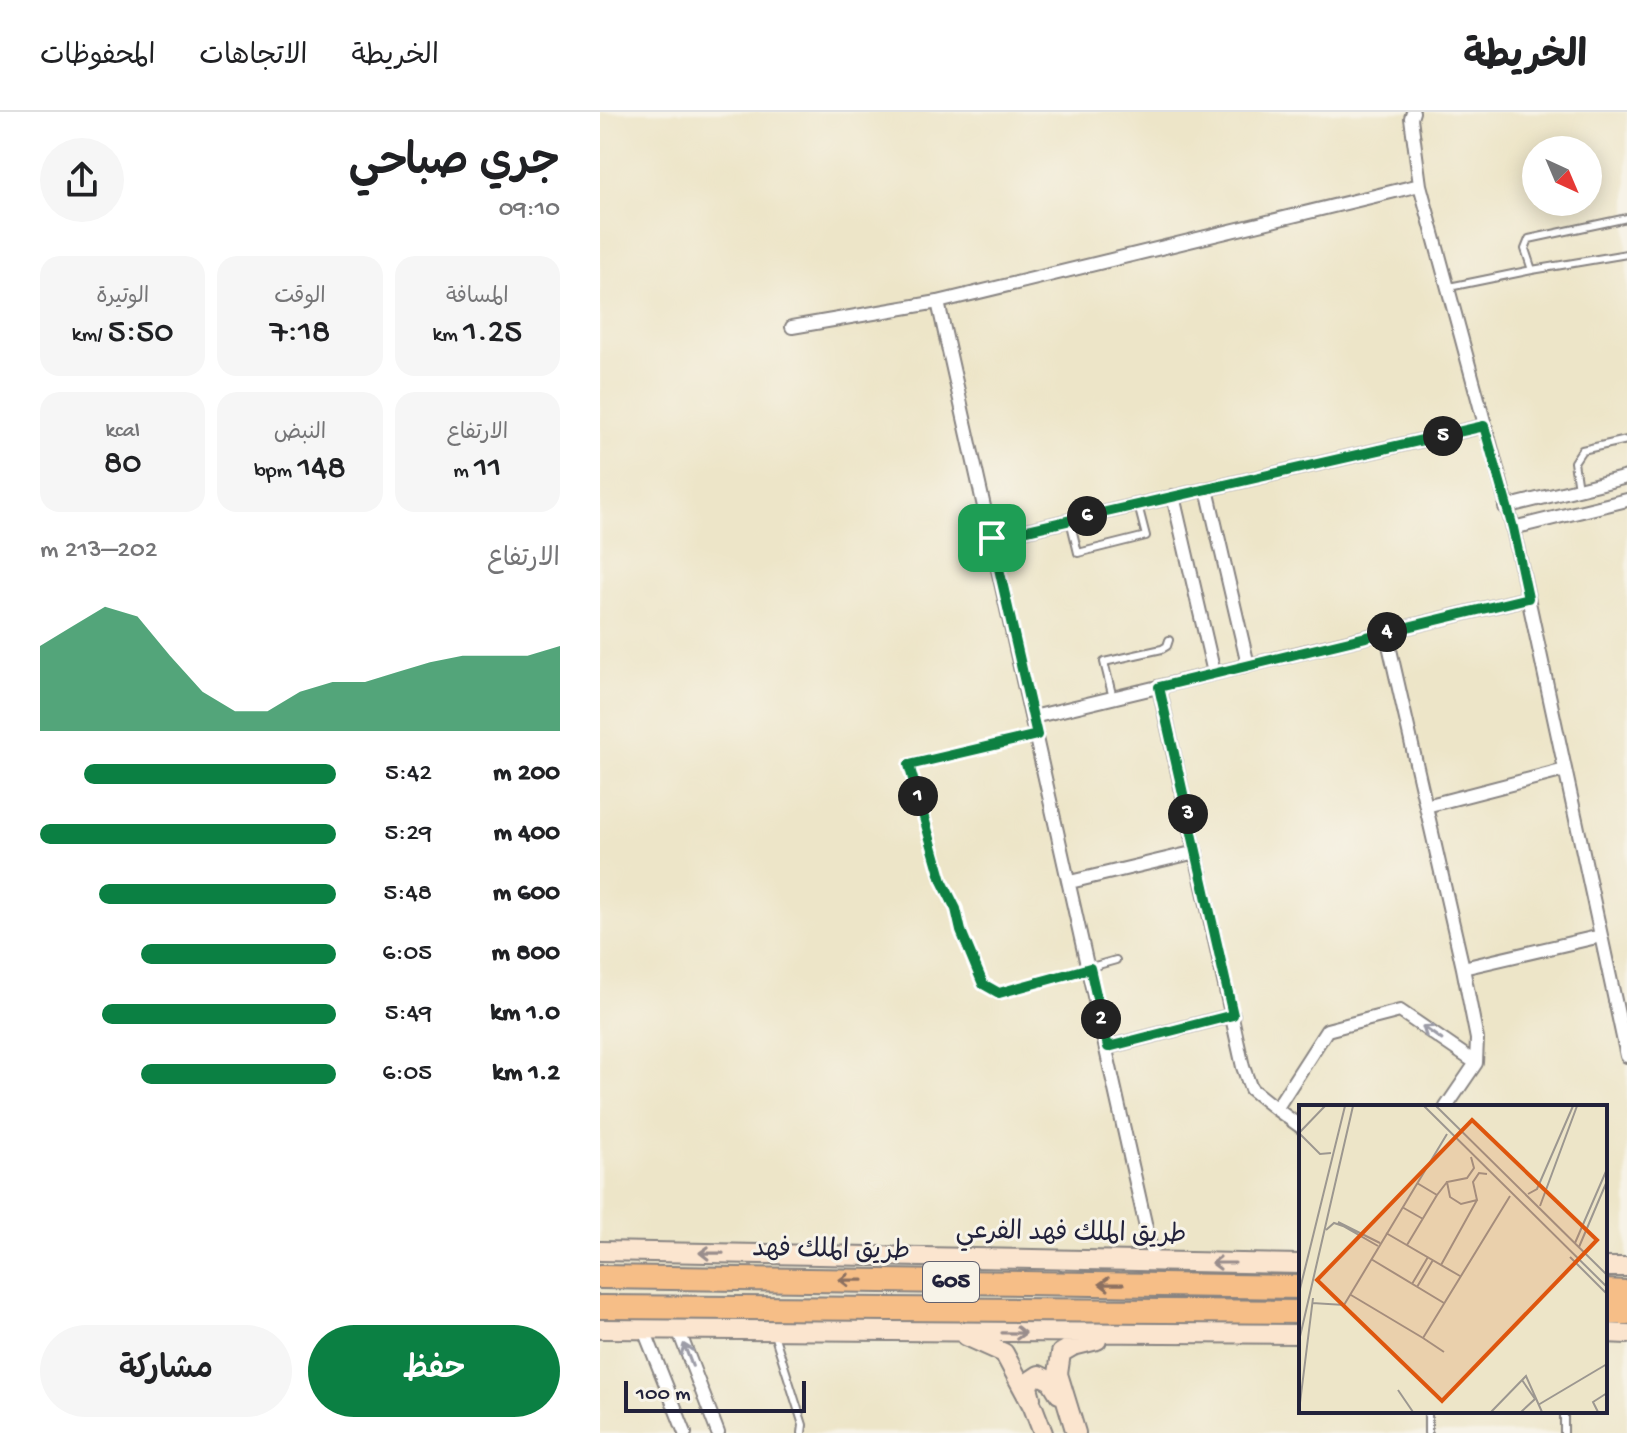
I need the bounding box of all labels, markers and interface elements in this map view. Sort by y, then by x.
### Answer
text: الخريطة [1463,37,1587,81]
text: المحفوظات [40,41,155,74]
text: الاتجاهات [199,41,307,74]
text: الخريطة [351,41,439,74]
north arrow [1522,136,1602,216]
map controls [1522,136,1602,216]
button: share [40,138,124,222]
text: جري صباحي [348,139,560,191]
text: 09:10 [499,195,560,226]
text: الوتيرة [96,285,149,311]
text: الوقت [274,285,326,311]
text: المسافة [446,285,509,311]
text: 5:50 [108,314,174,354]
text: 7:18 [270,314,330,354]
text: 1.25 [463,314,522,354]
text: /km [72,323,108,349]
text: km [433,323,463,349]
pin: 5 [1423,416,1463,456]
text: kcal [106,419,140,445]
text: النبض [274,421,326,447]
text: الارتفاع [446,421,508,447]
text: 5 [1437,423,1449,449]
text: 80 [104,445,142,485]
text: 148 [297,450,346,490]
text: 11 [474,450,501,490]
text: bpm [254,459,297,485]
text: m [453,459,474,485]
pin: 6 [1067,496,1107,536]
text: 6 [1081,503,1093,529]
pin [958,504,1026,572]
icon: arrive [970,516,1014,560]
text: 202–213 m [40,536,158,567]
text: الارتفاع [487,545,560,576]
pin: 4 [1367,612,1407,652]
text: 4 [1382,619,1392,645]
text: 5:42 [385,759,432,790]
text: 200 m [493,759,560,790]
pin: 1 [898,776,938,816]
text: 1 [914,783,922,809]
pin: 3 [1168,794,1208,834]
text: 3 [1182,801,1194,827]
text: 5:29 [384,819,432,850]
text: 400 m [494,819,560,850]
text: 5:48 [384,879,432,910]
text: 600 m [493,879,560,910]
text: 6:05 [382,939,432,970]
text: 800 m [492,939,560,970]
text: 5:49 [385,999,432,1030]
text: 1.0 km [490,999,560,1030]
pin: 2 [1081,999,1121,1039]
text: 2 [1096,1006,1106,1032]
one-way arrow [1422,1025,1444,1041]
text: 6:05 [382,1059,432,1090]
text: 1.2 km [492,1059,560,1090]
inset map [1299,1105,1607,1413]
street label: طريق الملك فهد الفرعي [955,1217,1187,1256]
street label: طريق الملك فهد [752,1235,910,1269]
one-way arrow [698,1245,725,1261]
one-way arrow [1210,1256,1237,1271]
road number: 605 [923,1262,979,1302]
one-way arrow [838,1273,865,1288]
one-way arrow [1098,1276,1125,1292]
button: مشاركة [40,1325,292,1417]
button: حفظ [308,1325,560,1417]
one-way arrow [1000,1325,1027,1340]
one-way arrow [680,1343,694,1368]
scale bar [624,1377,806,1413]
text: 100 m [636,1382,691,1408]

